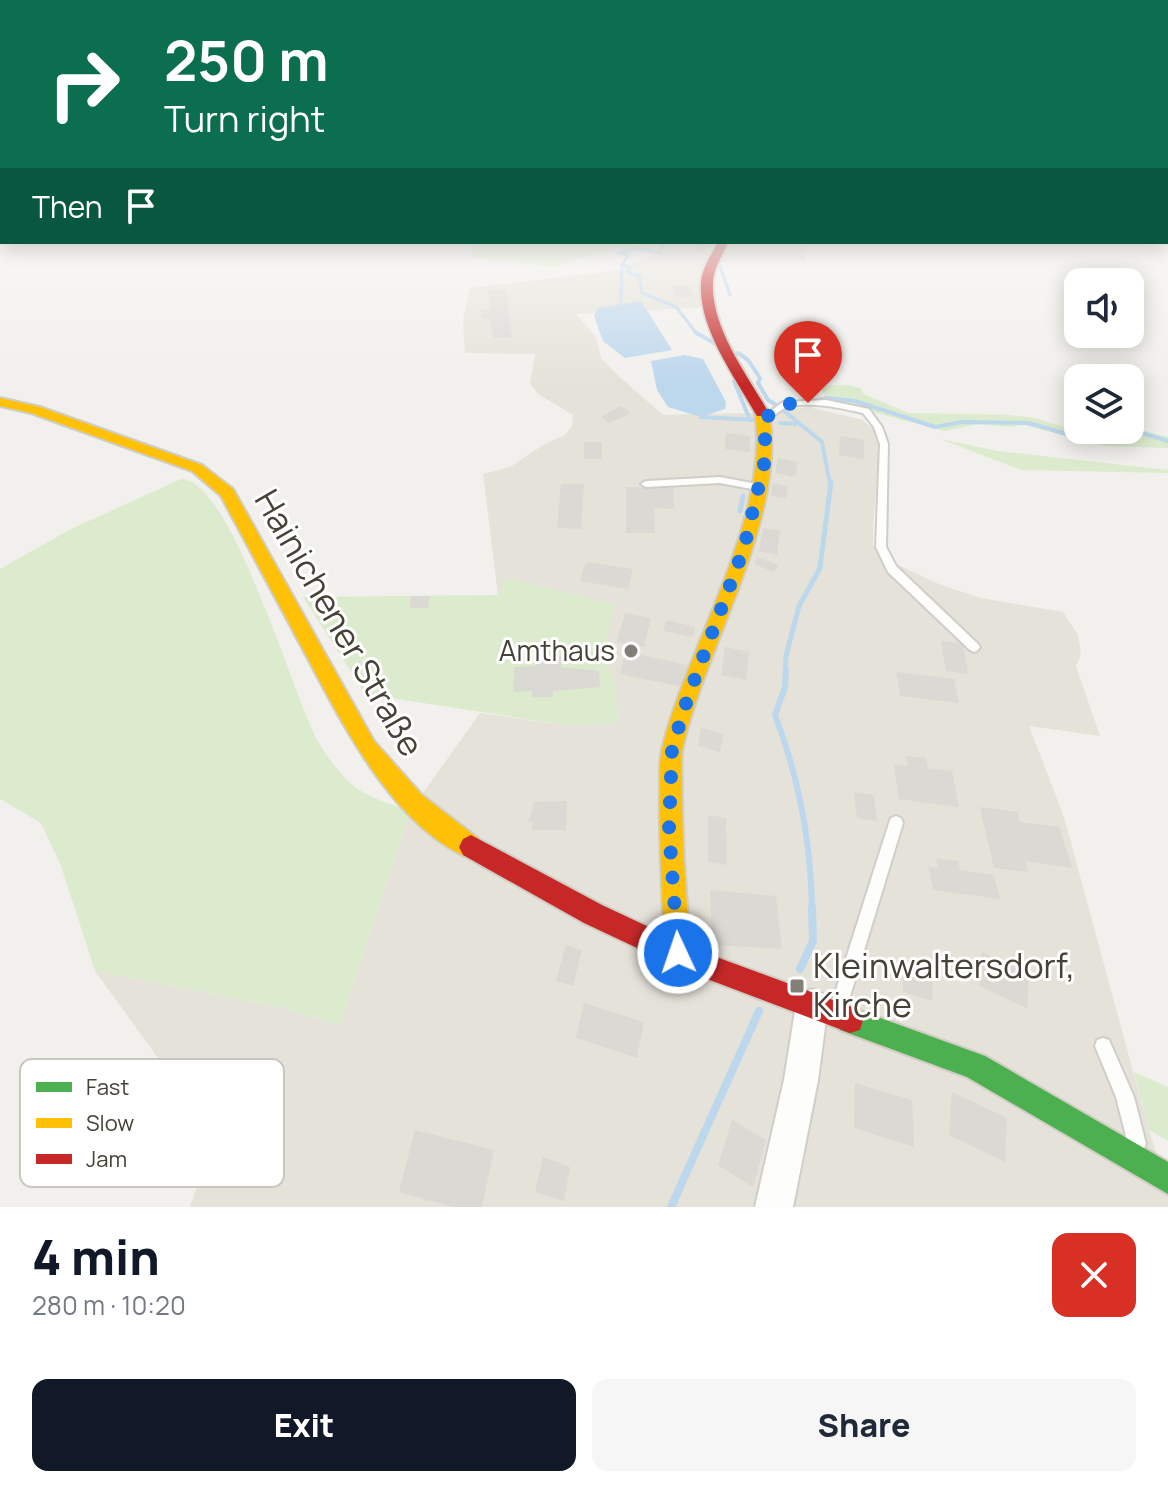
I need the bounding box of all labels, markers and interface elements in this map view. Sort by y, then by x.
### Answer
text: 250 m [164,21,329,98]
icon: right [32,32,136,136]
text: Turn right [164,94,325,143]
icon: arrive [119,184,163,228]
text: Then [32,186,103,227]
map controls [1064,268,1144,444]
button: sound [1064,268,1144,348]
pin [774,321,842,403]
icon: arrive [786,333,830,377]
button: layers [1064,364,1144,444]
street label: Hainichener Straße [245,481,435,764]
place label: Amthaus [499,631,615,669]
marker: Amthaus [622,642,640,660]
position arrow [636,911,720,995]
place label: Kleinwaltersdorf, Kirche [813,942,1075,1027]
marker: Kleinwaltersdorf, Kirche [788,977,806,995]
legend [20,1059,284,1187]
text: Fast [86,1072,129,1102]
text: Slow [86,1108,134,1138]
text: Jam [86,1144,127,1174]
text: 4 min [32,1224,160,1289]
button: close [1052,1233,1136,1317]
text: 280 m · 10:20 [32,1287,186,1323]
button: Exit [32,1379,576,1471]
button: Share [592,1379,1136,1471]

